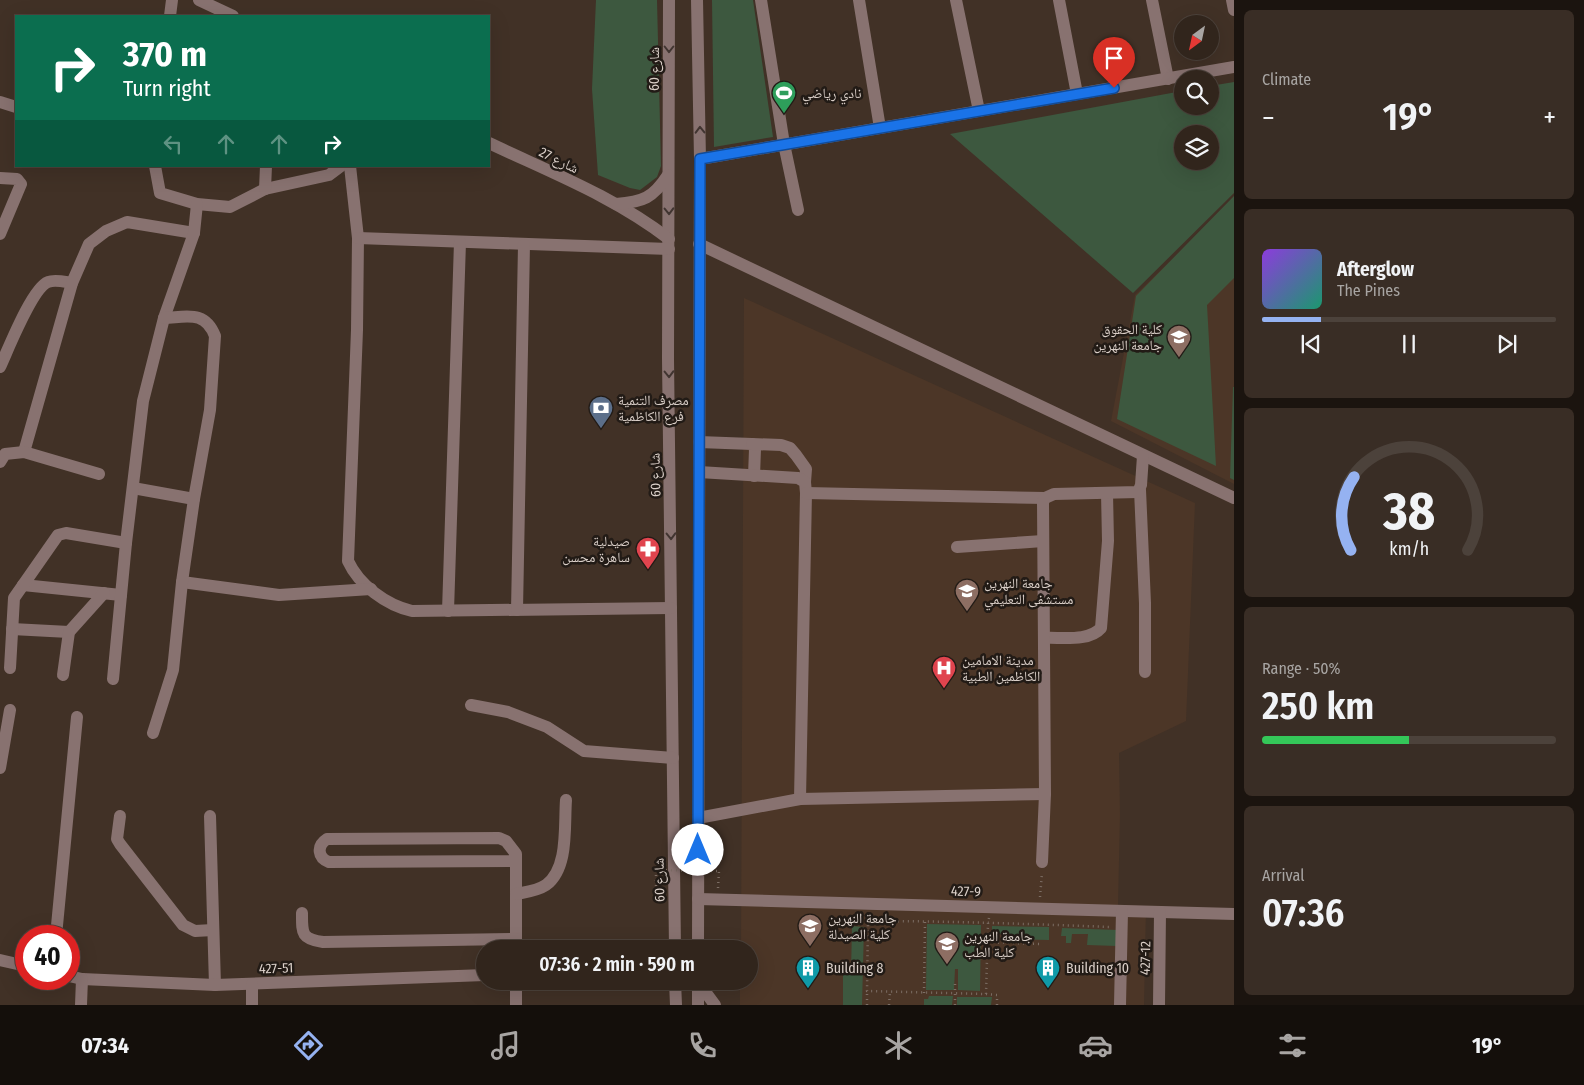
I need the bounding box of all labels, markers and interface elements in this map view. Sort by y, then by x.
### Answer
north arrow [1174,15,1219,60]
map controls [1174,15,1219,170]
text: 370 m [123,33,207,75]
icon: right [40,35,105,100]
pin [1093,37,1135,88]
icon: arrive [1100,44,1128,72]
one-way arrow [664,45,674,53]
street label: شارع 60 [646,47,664,91]
button: search [1174,70,1219,115]
text: Climate [1262,70,1311,89]
text: Turn right [123,75,211,102]
sports icon: نادي رياضي [771,80,797,114]
place label: نادي رياضي [802,85,862,105]
text: 19° [1382,94,1435,140]
text: − [1262,101,1275,134]
text: + [1543,101,1556,134]
button: layers [1174,125,1219,170]
one-way arrow [694,126,705,134]
icon: left [159,130,187,158]
icon: ahead [212,130,240,158]
icon: ahead [265,130,293,158]
icon: right [318,130,346,158]
street label: شارع 27 [536,144,581,178]
one-way arrow [664,208,674,215]
text: Afterglow [1337,258,1414,281]
text: The Pines [1337,281,1400,300]
place label: كلية الحقوق جامعة النهرين [1093,321,1162,354]
school or university icon: كلية الحقوق جامعة النهرين [1166,324,1192,358]
icon: previous [1297,330,1325,358]
icon: pause [1395,330,1423,358]
icon: next [1493,330,1521,358]
one-way arrow [664,370,674,378]
place label: مصرف التنمية فرع الكاظمية [618,392,689,426]
bank icon: مصرف التنمية فرع الكاظمية [588,395,614,429]
street label: شارع 60 [647,453,665,497]
text: 38 [1382,480,1435,543]
one-way arrow [665,532,676,540]
place label: صيدلية ساهرة محسن [562,533,630,566]
pharmacy icon: صيدلية ساهرة محسن [635,536,661,570]
text: km/h [1389,538,1429,560]
place label: جامعة النهرين مستشفى التعليمي [984,575,1073,611]
school or university icon: جامعة النهرين مستشفى التعليمي [954,578,980,612]
place label: مدينة الامامين الكاظمين الطبية [962,652,1040,685]
hospital icon: مدينة الامامين الكاظمين الطبية [931,655,957,689]
text: Range · 50% [1262,659,1341,678]
text: 250 km [1262,683,1374,729]
position arrow [671,823,723,875]
street label: شارع 60 [651,858,669,902]
text: Arrival [1262,866,1304,885]
street label: 427-9 [951,882,982,901]
text: 07:36 [1262,890,1344,936]
place label: جامعة النهرين كلية الصيدلة [828,910,897,943]
school or university icon: جامعة النهرين كلية الصيدلة [797,913,823,947]
speed limit sign: 40 [15,925,80,990]
place label: جامعة النهرين كلية الطب [964,928,1033,961]
school or university icon: جامعة النهرين كلية الطب [934,931,960,965]
street label: 427-12 [1137,941,1154,975]
text: 07:36 · 2 min · 590 m [539,953,695,976]
building icon: Building 8 [795,955,821,989]
building icon: Building 10 [1035,955,1061,989]
street label: 427-51 [258,959,294,978]
place label: Building 8 [826,960,883,977]
place label: Building 10 [1066,960,1129,977]
icon: directions [291,1028,326,1063]
icon: music [488,1028,523,1063]
icon: phone [685,1028,720,1063]
icon: climate [881,1028,916,1063]
icon: car [1078,1028,1113,1063]
icon: filters [1275,1028,1310,1063]
text: 07:34 [81,1032,129,1059]
text: 19° [1472,1032,1503,1059]

